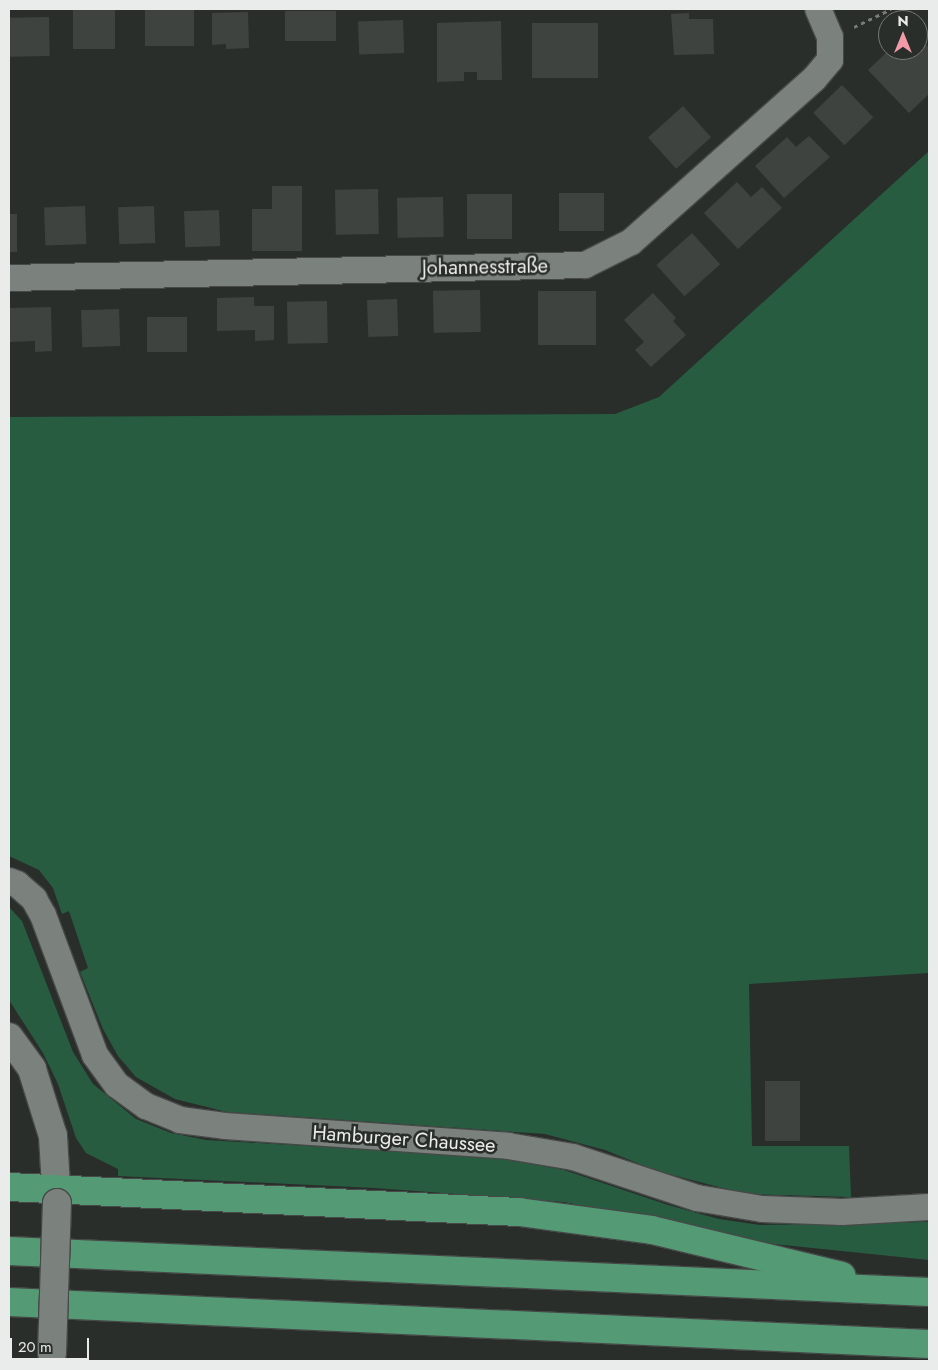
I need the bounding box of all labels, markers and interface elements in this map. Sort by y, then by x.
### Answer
north arrow [878,10,928,60]
text: N [897,11,909,31]
street label: Johannesstraße [422,254,548,280]
street label: Hamburger Chaussee [312,1121,496,1157]
scale bar [12,1328,91,1360]
text: 20 m [18,1336,52,1358]

